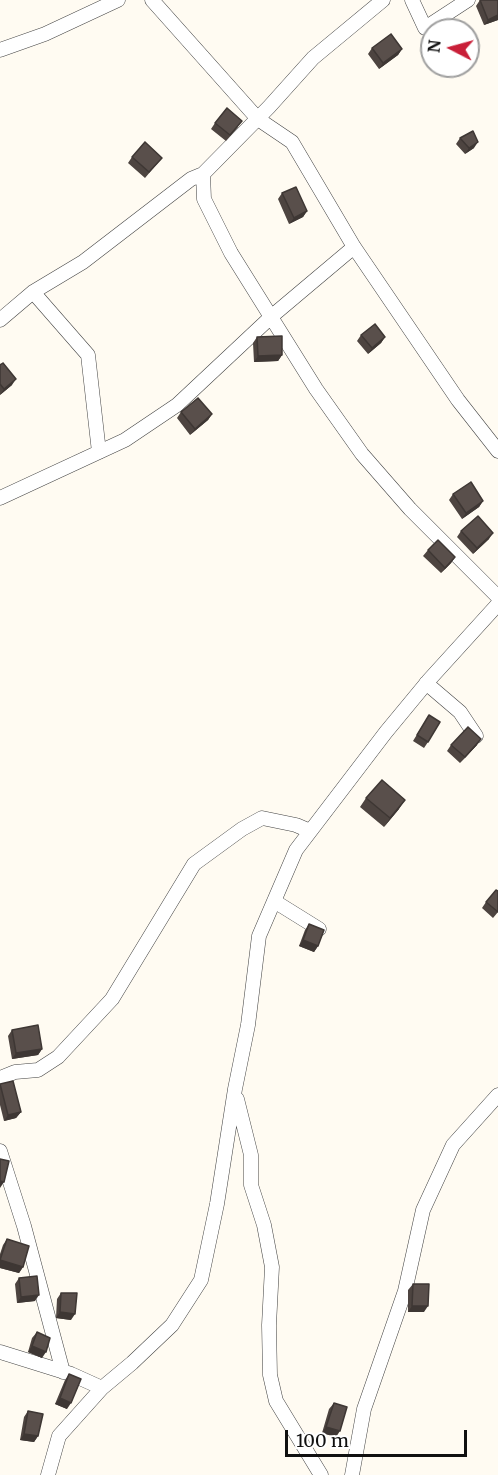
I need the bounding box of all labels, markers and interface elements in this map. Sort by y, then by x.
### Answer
north arrow [420,18,480,78]
text: N [423,39,445,54]
scale bar [288,1418,470,1456]
text: 100 m [296,1429,349,1452]

